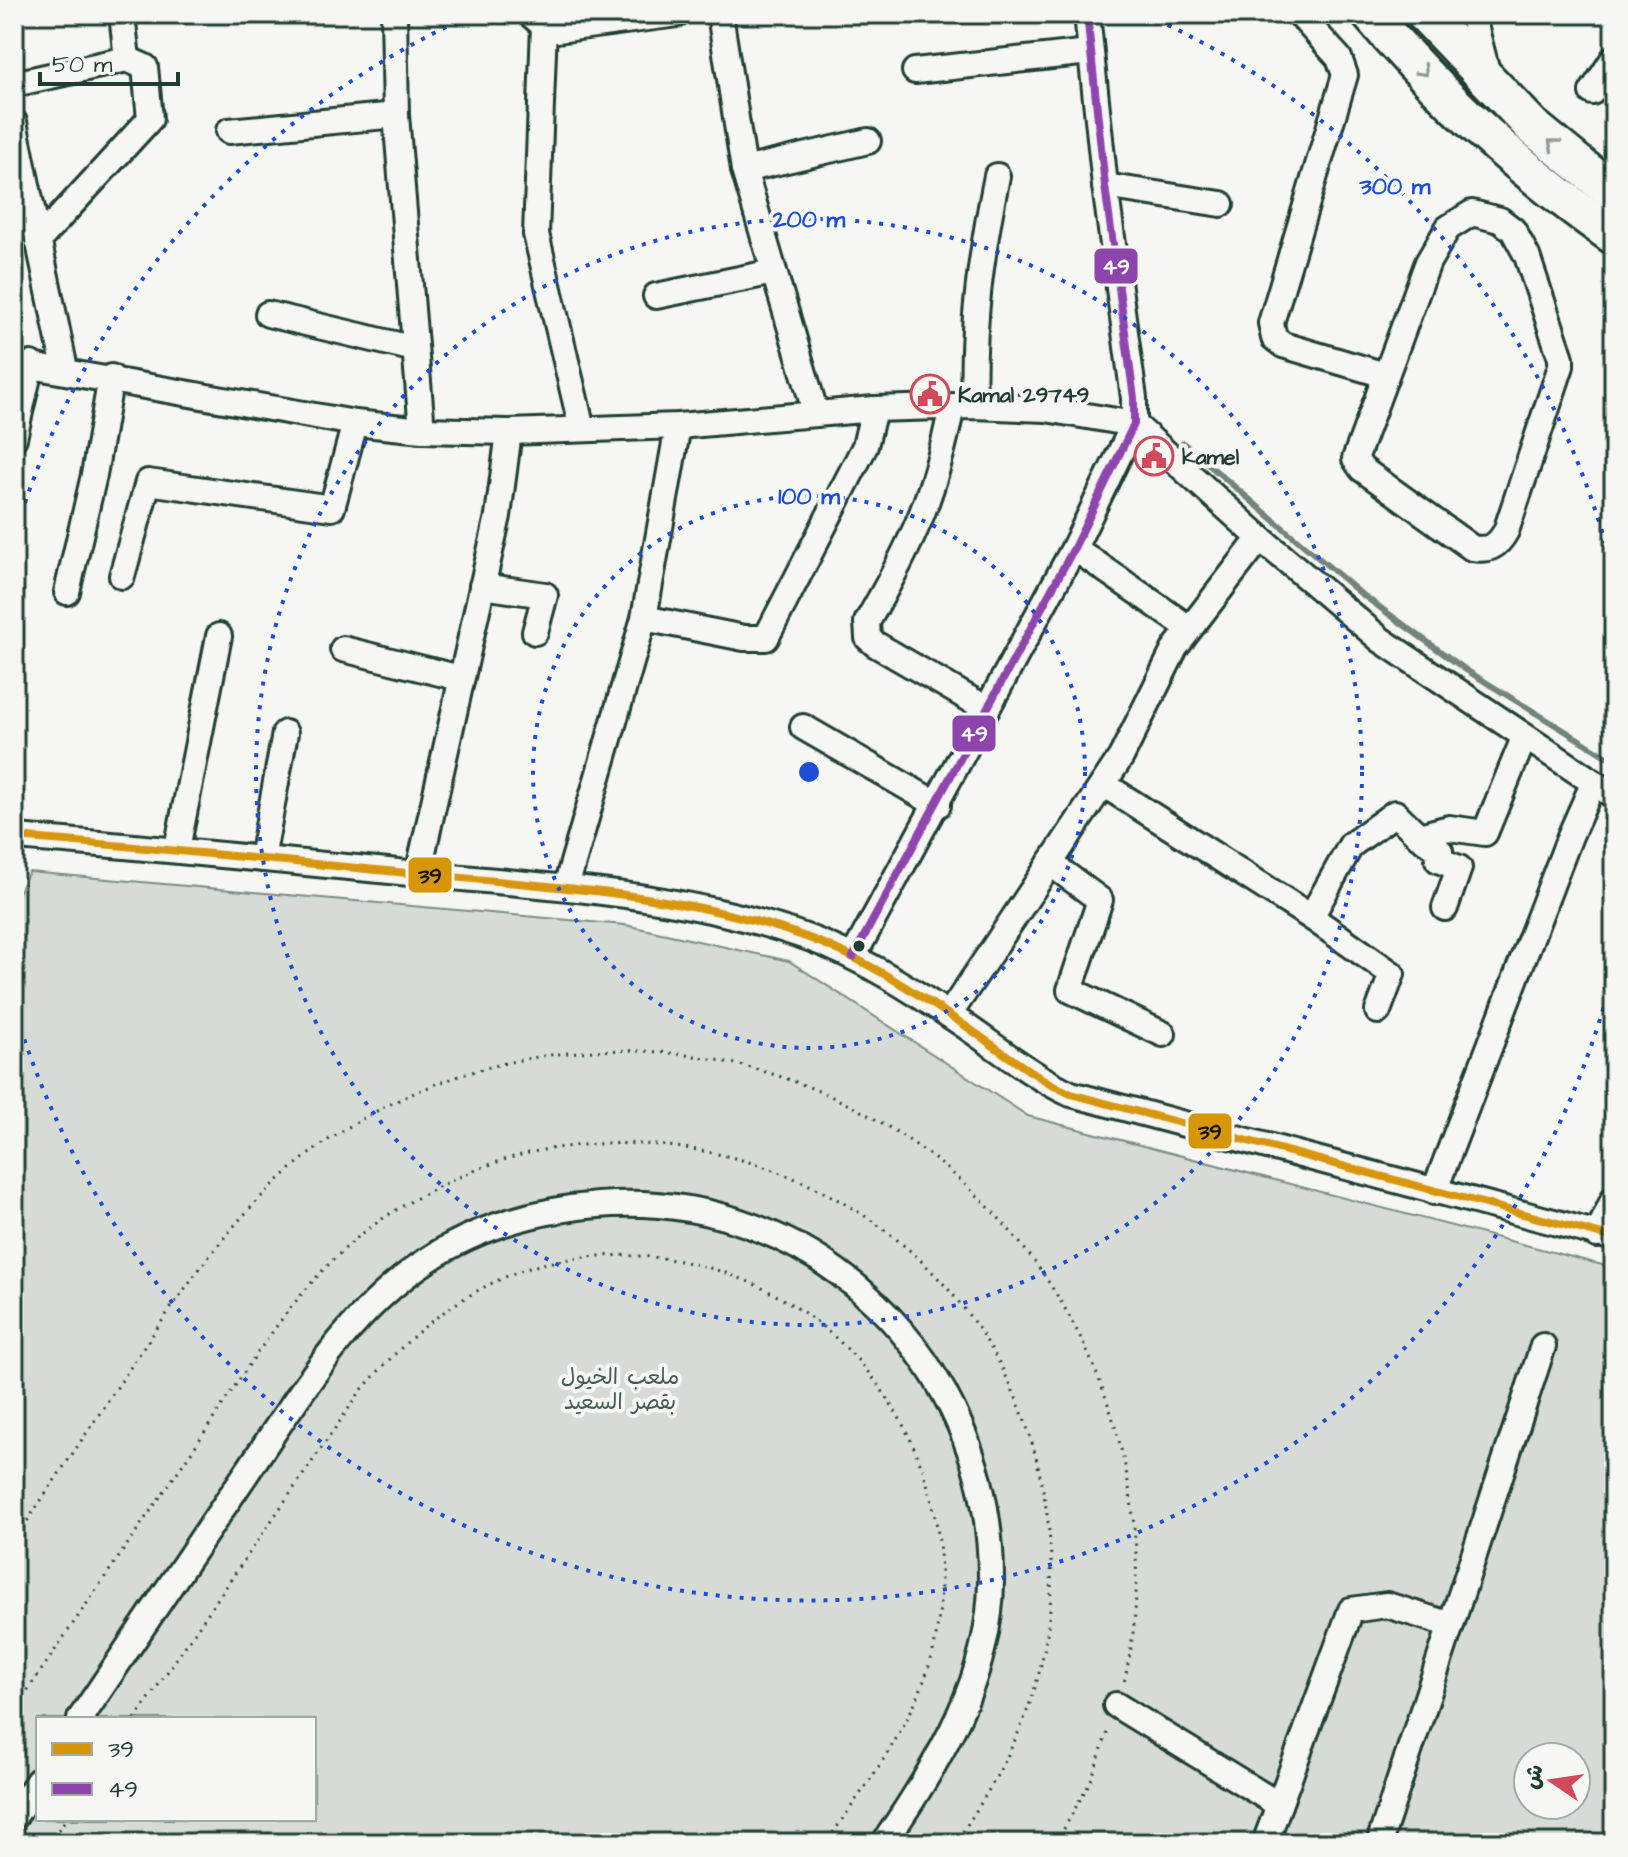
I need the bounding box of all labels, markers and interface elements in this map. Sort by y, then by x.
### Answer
scale bar [40,36,178,86]
text: 50 m [52,48,113,82]
one-way arrow [1414,62,1428,76]
one-way arrow [1548,140,1563,154]
text: 300 m [1359,170,1431,204]
text: 200 m [772,203,845,237]
line badge: 49 [1093,247,1139,285]
text: 49 [1102,252,1130,283]
public building icon: Kamal 29749 [909,373,951,415]
place label: Kamal 29749 [958,380,1089,411]
public building icon: kamel [1133,435,1175,477]
place label: kamel [1182,442,1240,473]
text: 100 m [778,480,840,514]
line badge: 49 [951,714,997,753]
text: 49 [960,719,988,750]
centre of rings [795,758,823,786]
line badge: 39 [407,856,453,894]
text: 39 [417,861,442,892]
unlabelled marker [851,938,867,954]
line badge: 39 [1187,1112,1233,1150]
text: 39 [1197,1117,1222,1148]
park label: ملعب الخيول بقصر السعيد [561,1362,679,1418]
legend [36,1717,316,1821]
text: 39 [108,1733,134,1767]
north arrow [1512,1741,1592,1821]
text: ش [1516,1762,1552,1792]
text: 49 [108,1773,138,1807]

